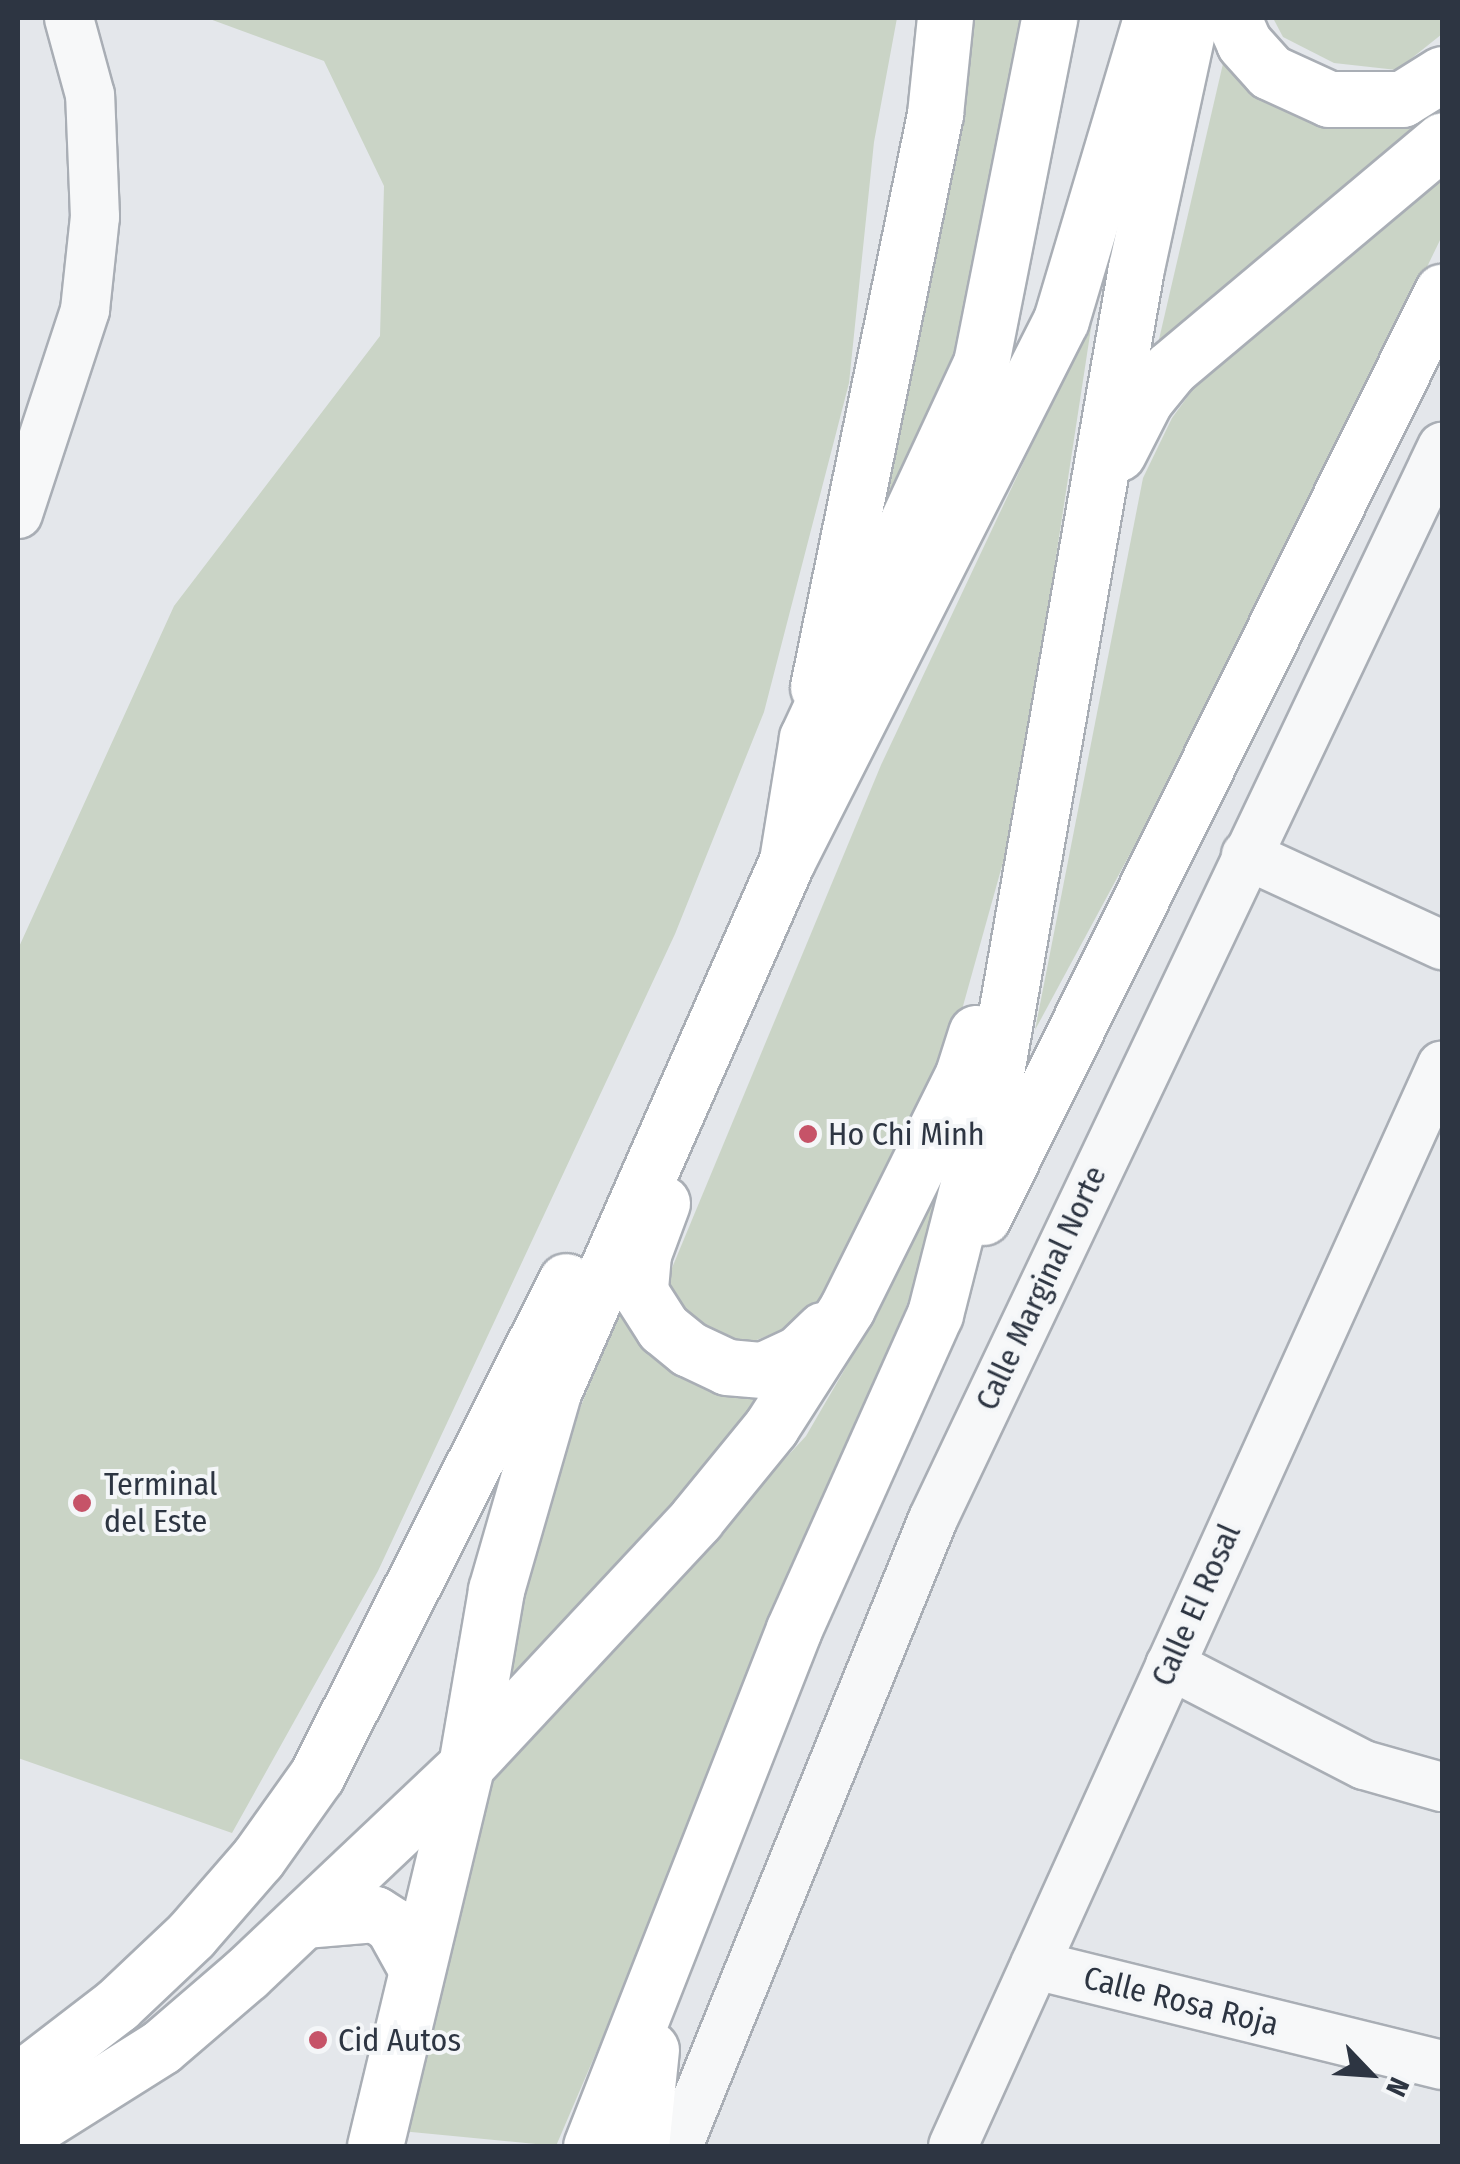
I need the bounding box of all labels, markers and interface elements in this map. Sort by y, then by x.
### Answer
place label: Ho Chi Minh [828,1115,985,1153]
marker: Ho Chi Minh [797,1123,819,1145]
street label: Calle Marginal Norte [968,1160,1114,1416]
place label: Terminal del Este [104,1466,217,1541]
marker: Terminal del Este [69,1490,95,1516]
street label: Calle El Rosal [1143,1518,1249,1692]
street label: Calle Rosa Roja [1080,1958,1282,2044]
place label: Cid Autos [338,2021,461,2059]
north arrow [1320,2024,1420,2124]
marker: Cid Autos [307,2029,329,2051]
text: N [1379,2072,1416,2101]

